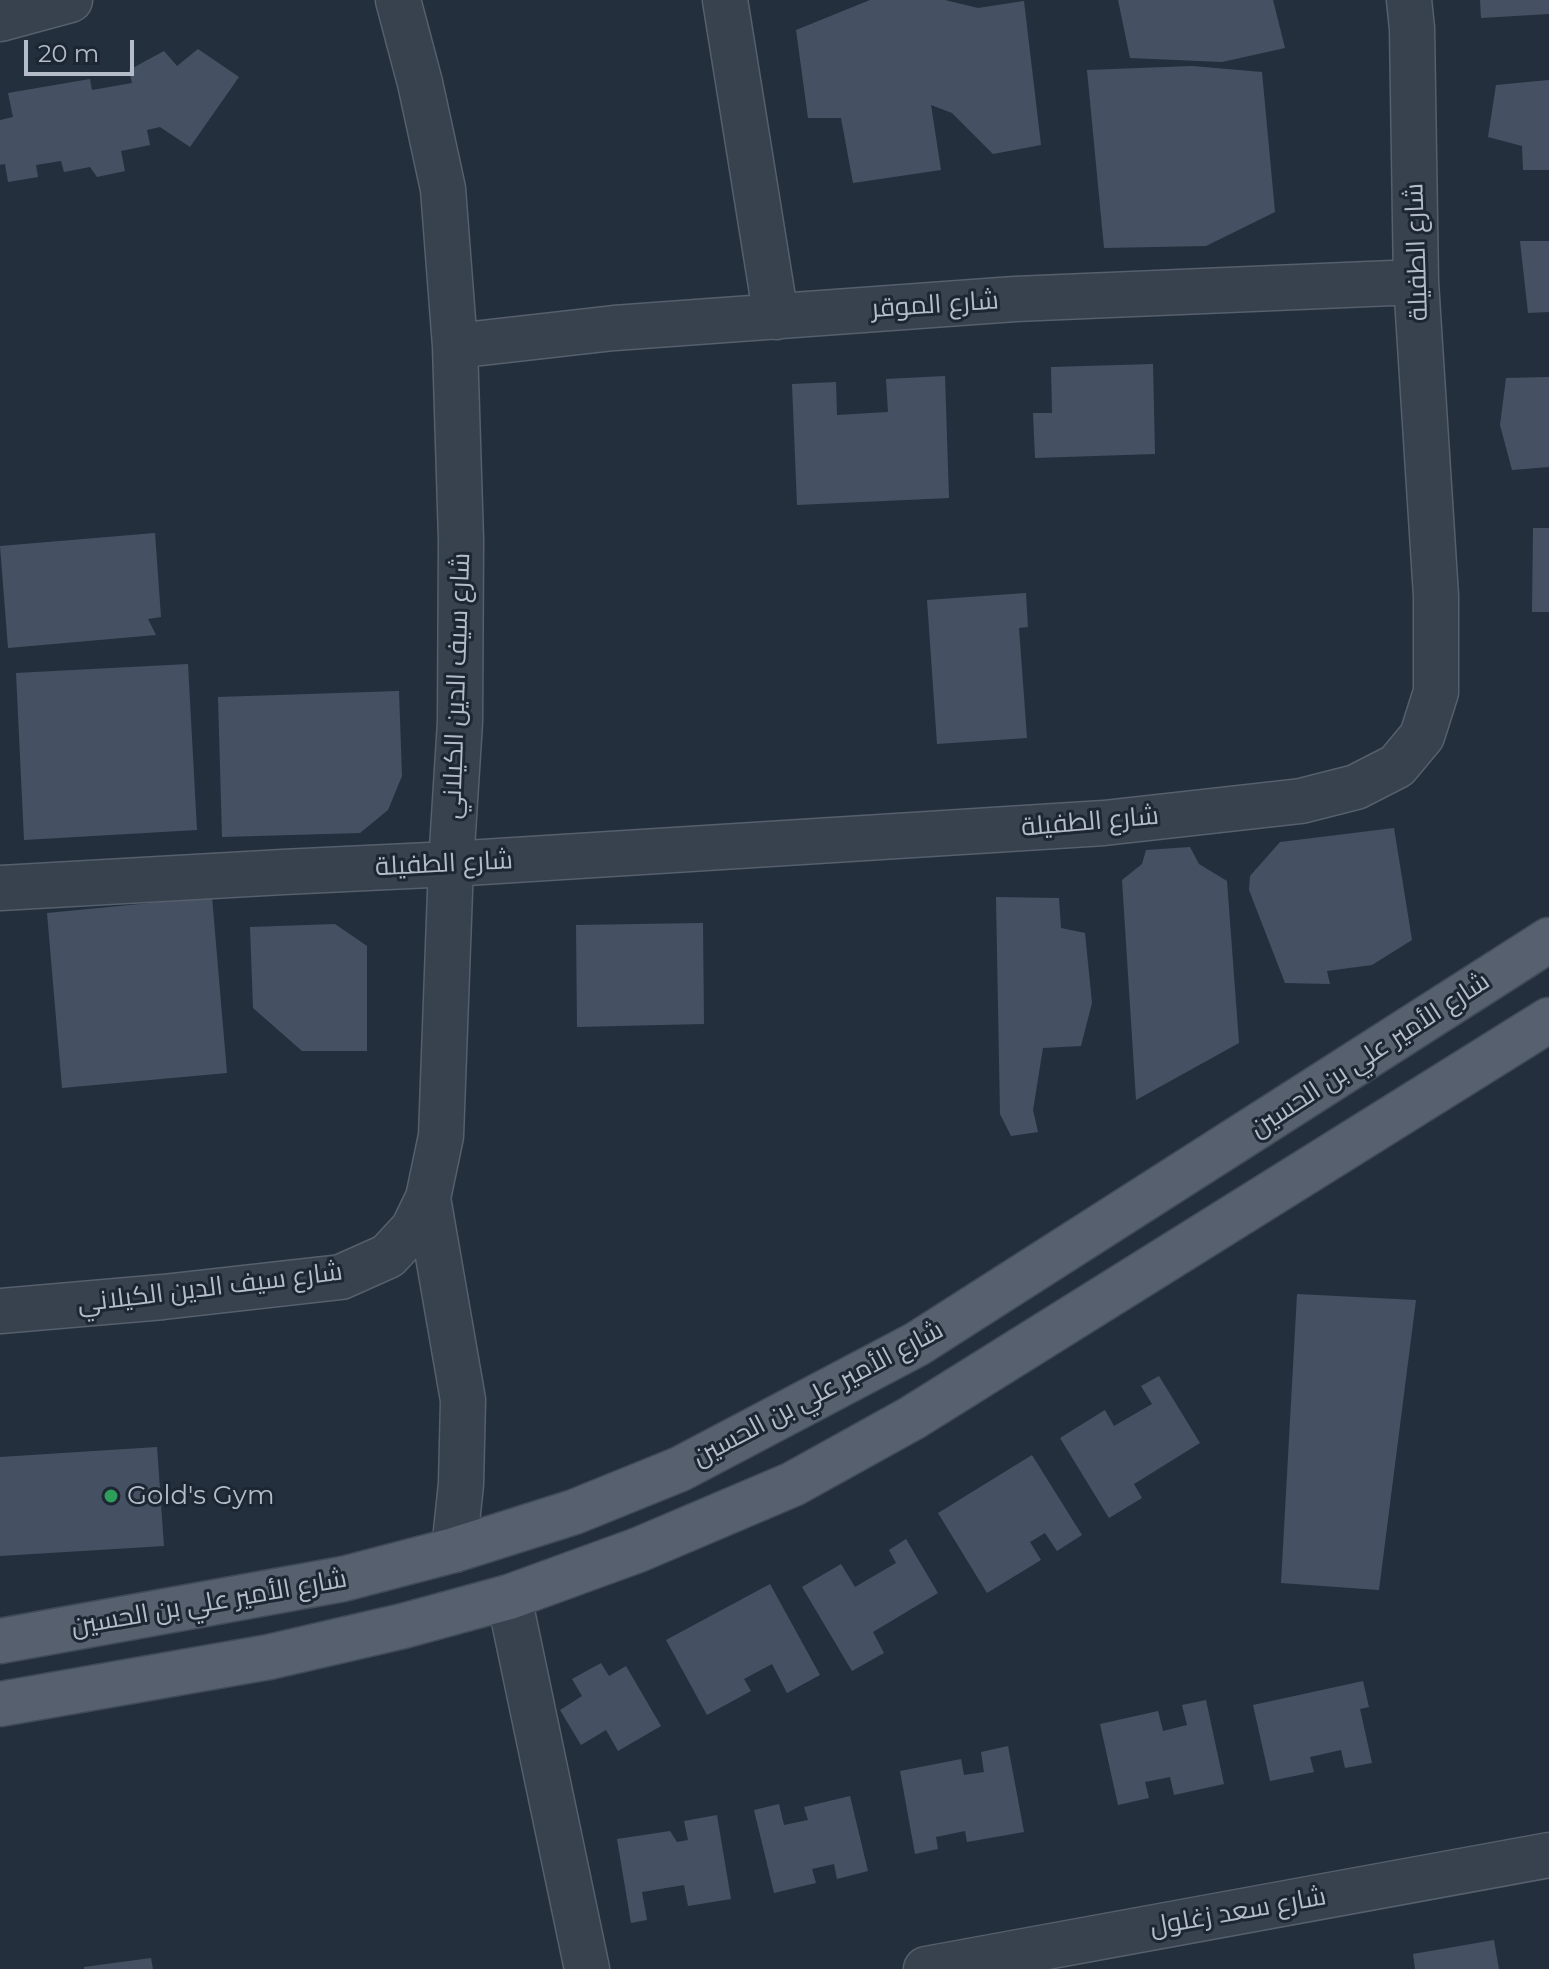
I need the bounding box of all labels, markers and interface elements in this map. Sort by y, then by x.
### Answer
scale bar [28,24,138,74]
text: 20 m [38,39,99,68]
street label: شارع الطفيلة [1399,182,1435,322]
street label: شارع الموقر [870,285,1000,325]
street label: شارع سيف الدين الكيلاني [437,552,477,820]
street label: شارع الطفيلة [1020,800,1160,844]
street label: شارع الطفيلة [374,845,514,883]
street label: شارع الأمير علي بن الحسين [1244,966,1496,1144]
street label: شارع سيف الدين الكيلاني [76,1256,344,1320]
street label: شارع الأمير علي بن الحسين [687,1315,949,1473]
place label: Gold's Gym [127,1480,275,1512]
marker: Gold's Gym [102,1487,120,1505]
street label: شارع الأمير علي بن الحسين [69,1563,349,1643]
street label: شارع سعد زغلول [1147,1881,1329,1943]

